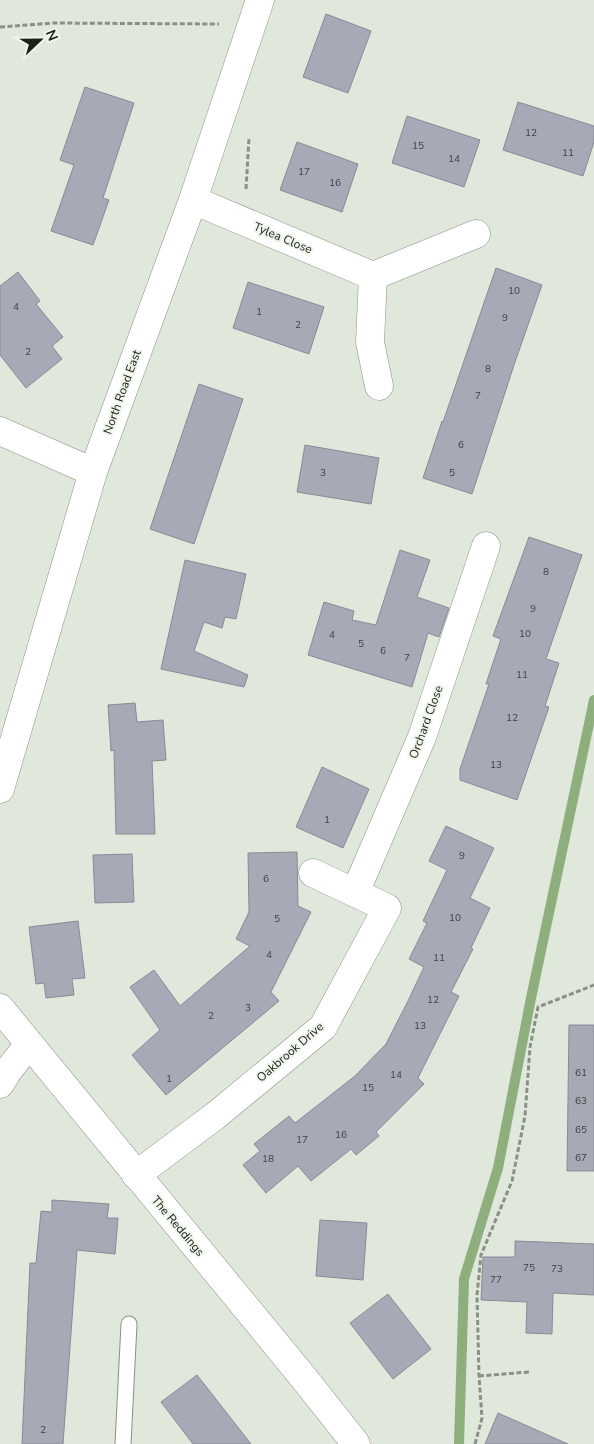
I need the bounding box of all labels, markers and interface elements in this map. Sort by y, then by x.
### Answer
north arrow [15,15,65,65]
text: N [41,27,62,44]
house number: 12 [525,126,537,140]
house number: 15 [412,139,424,153]
house number: 11 [562,146,574,160]
house number: 14 [448,152,460,166]
house number: 17 [298,165,310,179]
house number: 16 [329,176,341,190]
street label: Tylea Close [251,218,315,258]
house number: 10 [508,284,520,298]
house number: 4 [13,300,19,314]
house number: 1 [256,305,262,319]
house number: 9 [502,311,508,325]
house number: 2 [295,318,301,332]
house number: 2 [25,345,31,359]
street label: North Road East [99,347,145,436]
house number: 8 [485,362,491,376]
house number: 7 [475,389,481,403]
house number: 6 [458,438,464,452]
house number: 3 [320,466,326,480]
house number: 5 [449,466,455,480]
house number: 8 [543,565,549,579]
house number: 9 [530,602,536,616]
house number: 10 [519,627,531,641]
house number: 4 [329,628,335,642]
house number: 5 [358,637,364,651]
house number: 6 [380,644,386,658]
house number: 7 [404,651,410,665]
house number: 11 [516,668,528,682]
street label: Orchard Close [405,683,447,761]
house number: 12 [506,711,518,725]
house number: 13 [490,758,502,772]
house number: 1 [324,813,330,827]
house number: 9 [459,849,465,863]
house number: 6 [263,872,269,886]
house number: 10 [449,911,461,925]
house number: 5 [274,912,280,926]
house number: 4 [266,948,272,962]
house number: 11 [433,951,445,965]
house number: 12 [427,993,439,1007]
house number: 3 [245,1001,251,1015]
house number: 2 [208,1009,214,1023]
street label: Oakbrook Drive [253,1019,327,1085]
house number: 13 [414,1019,426,1033]
house number: 61 [575,1066,587,1080]
house number: 14 [390,1068,402,1082]
house number: 1 [166,1072,172,1086]
house number: 15 [362,1081,374,1095]
house number: 63 [575,1094,587,1108]
house number: 65 [575,1123,587,1137]
house number: 16 [335,1128,347,1142]
house number: 17 [296,1133,308,1147]
house number: 67 [575,1151,587,1165]
house number: 18 [262,1152,274,1166]
street label: The Reddings [148,1192,208,1260]
house number: 75 [523,1261,535,1275]
house number: 73 [551,1262,563,1276]
house number: 77 [490,1273,502,1287]
house number: 2 [40,1423,46,1437]

